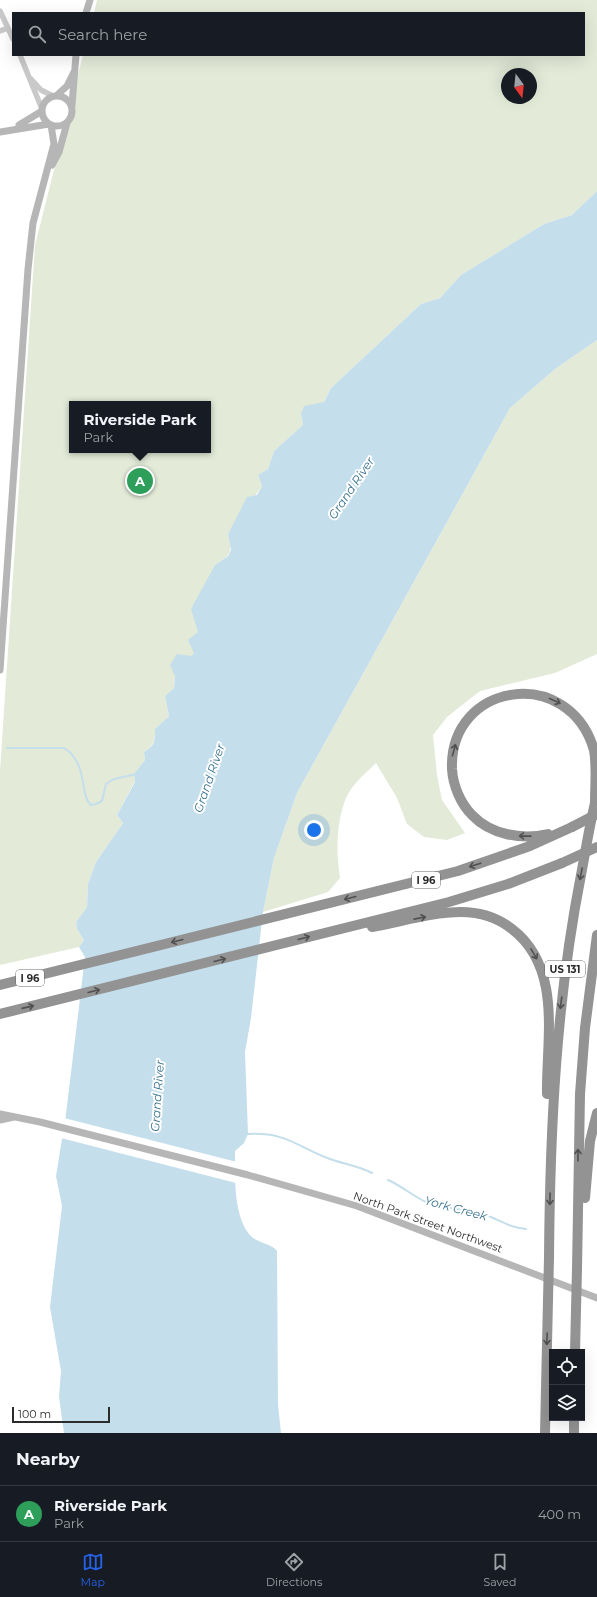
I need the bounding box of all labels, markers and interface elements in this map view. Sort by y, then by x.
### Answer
search box [12,12,585,56]
icon: search [26,23,48,45]
text: Search here [58,25,147,44]
north arrow [501,68,537,104]
popup [69,401,211,453]
text: Riverside Park [83,410,197,429]
text: Park [83,429,113,445]
water label: Grand River [325,454,377,522]
pin: A [127,466,153,496]
one-way arrow [549,698,561,705]
water label: Grand River [190,741,228,814]
one-way arrow [450,743,458,756]
your location [304,820,324,840]
one-way arrow [519,832,532,840]
one-way arrow [470,862,482,870]
one-way arrow [577,868,585,881]
road number: I 96 [412,872,440,888]
one-way arrow [343,895,356,903]
one-way arrow [413,914,426,922]
one-way arrow [297,934,310,941]
one-way arrow [171,938,184,945]
one-way arrow [531,948,539,960]
one-way arrow [213,955,226,963]
road number: US 131 [545,961,585,977]
road number: I 96 [16,970,44,986]
one-way arrow [87,987,100,994]
one-way arrow [557,996,565,1009]
one-way arrow [21,1003,34,1011]
water label: Grand River [147,1060,167,1132]
one-way arrow [574,1149,582,1162]
street label: North Park Street Northwest [352,1188,505,1256]
water label: York Creek [423,1192,490,1224]
one-way arrow [546,1192,554,1205]
one-way arrow [543,1332,551,1345]
map controls [549,1349,585,1421]
button: locate [549,1349,585,1385]
button: layers [549,1385,585,1421]
scale bar [12,1405,110,1424]
text: 100 m [18,1407,51,1421]
text: Nearby [16,1449,80,1469]
text: Riverside Park [54,1496,167,1515]
text: A [24,1506,34,1522]
text: 400 m [538,1506,581,1522]
text: Park [54,1515,84,1531]
tab: Map [81,1551,105,1589]
tab: Directions [266,1551,322,1589]
tab: Saved [483,1551,516,1589]

